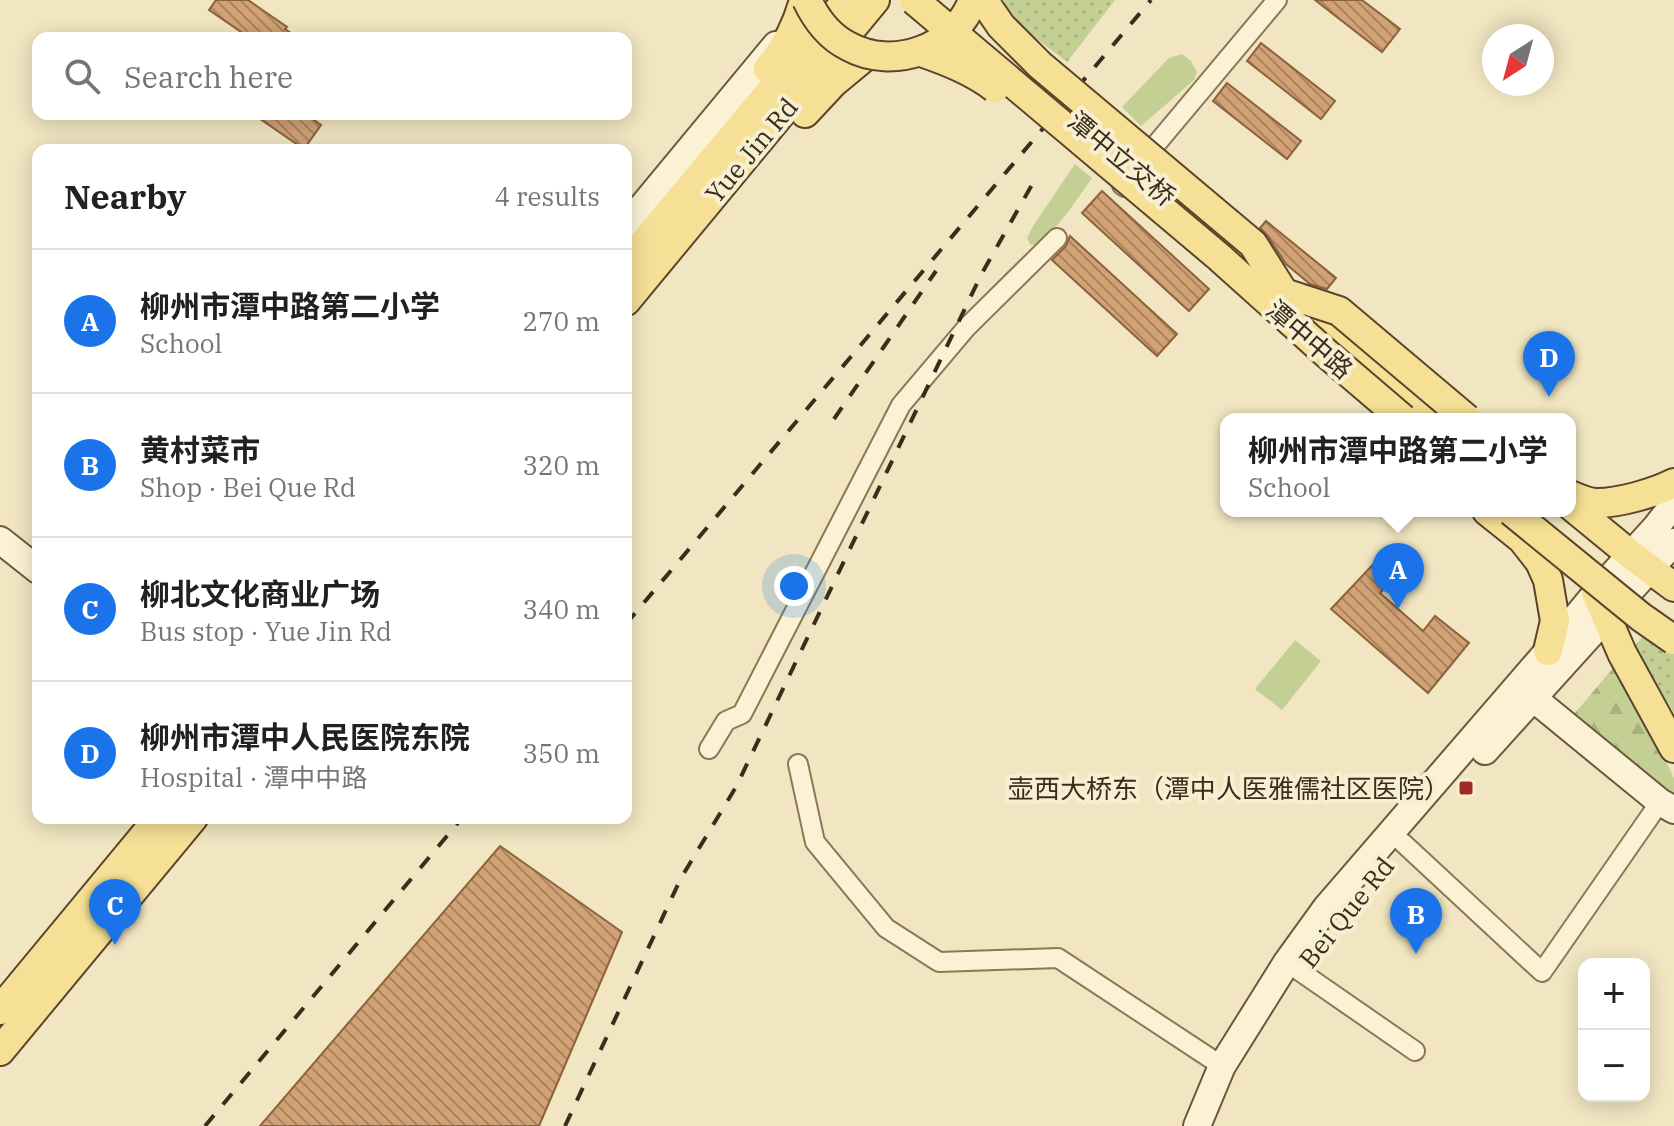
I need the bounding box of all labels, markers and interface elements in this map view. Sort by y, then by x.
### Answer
north arrow [1482,24,1554,96]
search box [32,32,632,120]
icon: search [60,54,104,98]
text: Search here [124,57,293,96]
street label: Yue Jin Rd [697,90,805,210]
street label: 潭中立交桥 [1061,103,1183,213]
text: Nearby [64,174,186,218]
text: 4 results [494,179,600,213]
text: 柳州市潭中路第二小学 [140,286,440,325]
street label: 潭中中路 [1260,292,1360,386]
text: A [81,304,99,338]
text: 270 m [522,304,600,338]
text: School [140,326,222,360]
pin: D [1523,331,1575,397]
popup [1220,413,1576,517]
text: 黄村菜市 [140,430,260,469]
text: 柳州市潭中路第二小学 [1248,430,1548,469]
text: B [81,448,99,482]
text: 320 m [522,448,600,482]
text: Shop · Bei Que Rd [140,470,356,504]
text: School [1248,470,1330,504]
pin: A [1372,543,1424,609]
your location [774,566,814,606]
text: 柳北文化商业广场 [140,574,380,613]
text: C [81,592,99,626]
text: 340 m [522,592,600,626]
text: Bus stop · Yue Jin Rd [140,614,392,648]
text: 柳州市潭中人民医院东院 [140,717,470,756]
text: D [80,736,100,770]
text: 350 m [522,736,600,770]
text: Hospital · 潭中中路 [140,760,368,794]
place label: 壶西大桥东（潭中人医雅儒社区医院） [1008,771,1450,805]
marker: 壶西大桥东（潭中人医雅儒社区医院） [1457,779,1475,797]
street label: Bei Que Rd [1291,850,1401,974]
pin: C [89,879,141,945]
pin: B [1390,888,1442,954]
map controls [1578,958,1650,1102]
button: + [1578,958,1650,1030]
button: − [1578,1030,1650,1102]

